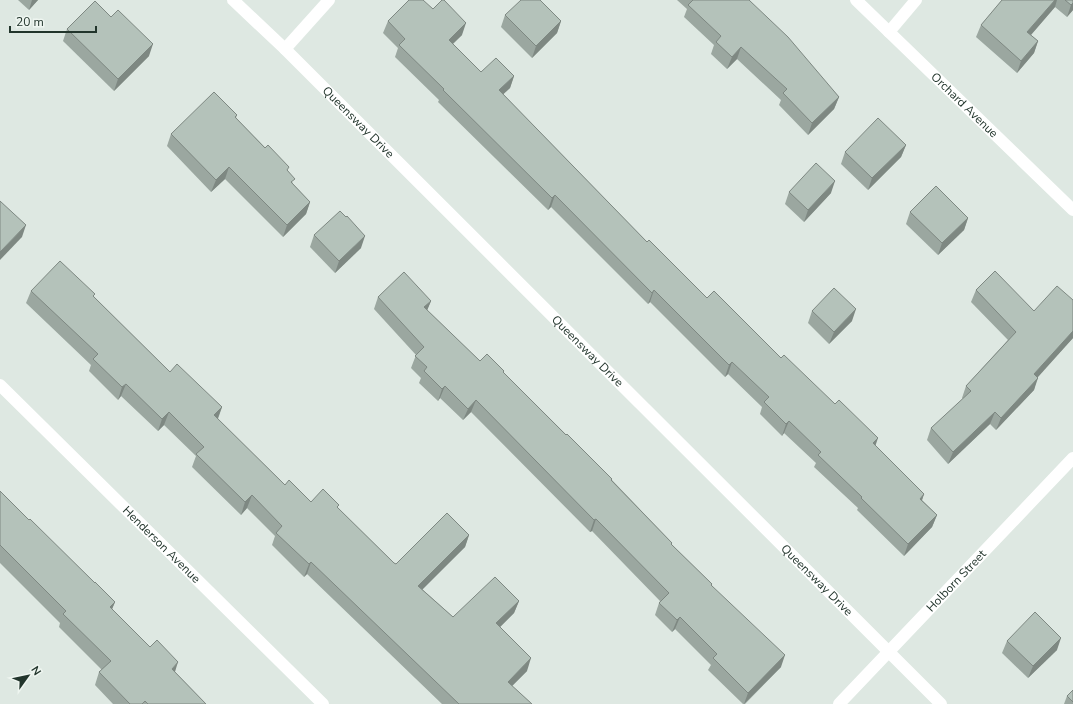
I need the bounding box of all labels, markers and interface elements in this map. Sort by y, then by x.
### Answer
scale bar [10,8,96,34]
text: 20 m [16,14,44,30]
street label: Orchard Avenue [928,69,1001,141]
street label: Queensway Drive [319,83,398,161]
street label: Queensway Drive [548,312,627,390]
street label: Henderson Avenue [119,503,204,586]
street label: Queensway Drive [777,541,856,619]
street label: Holborn Street [923,546,990,615]
north arrow [8,656,48,696]
text: N [27,663,44,678]

